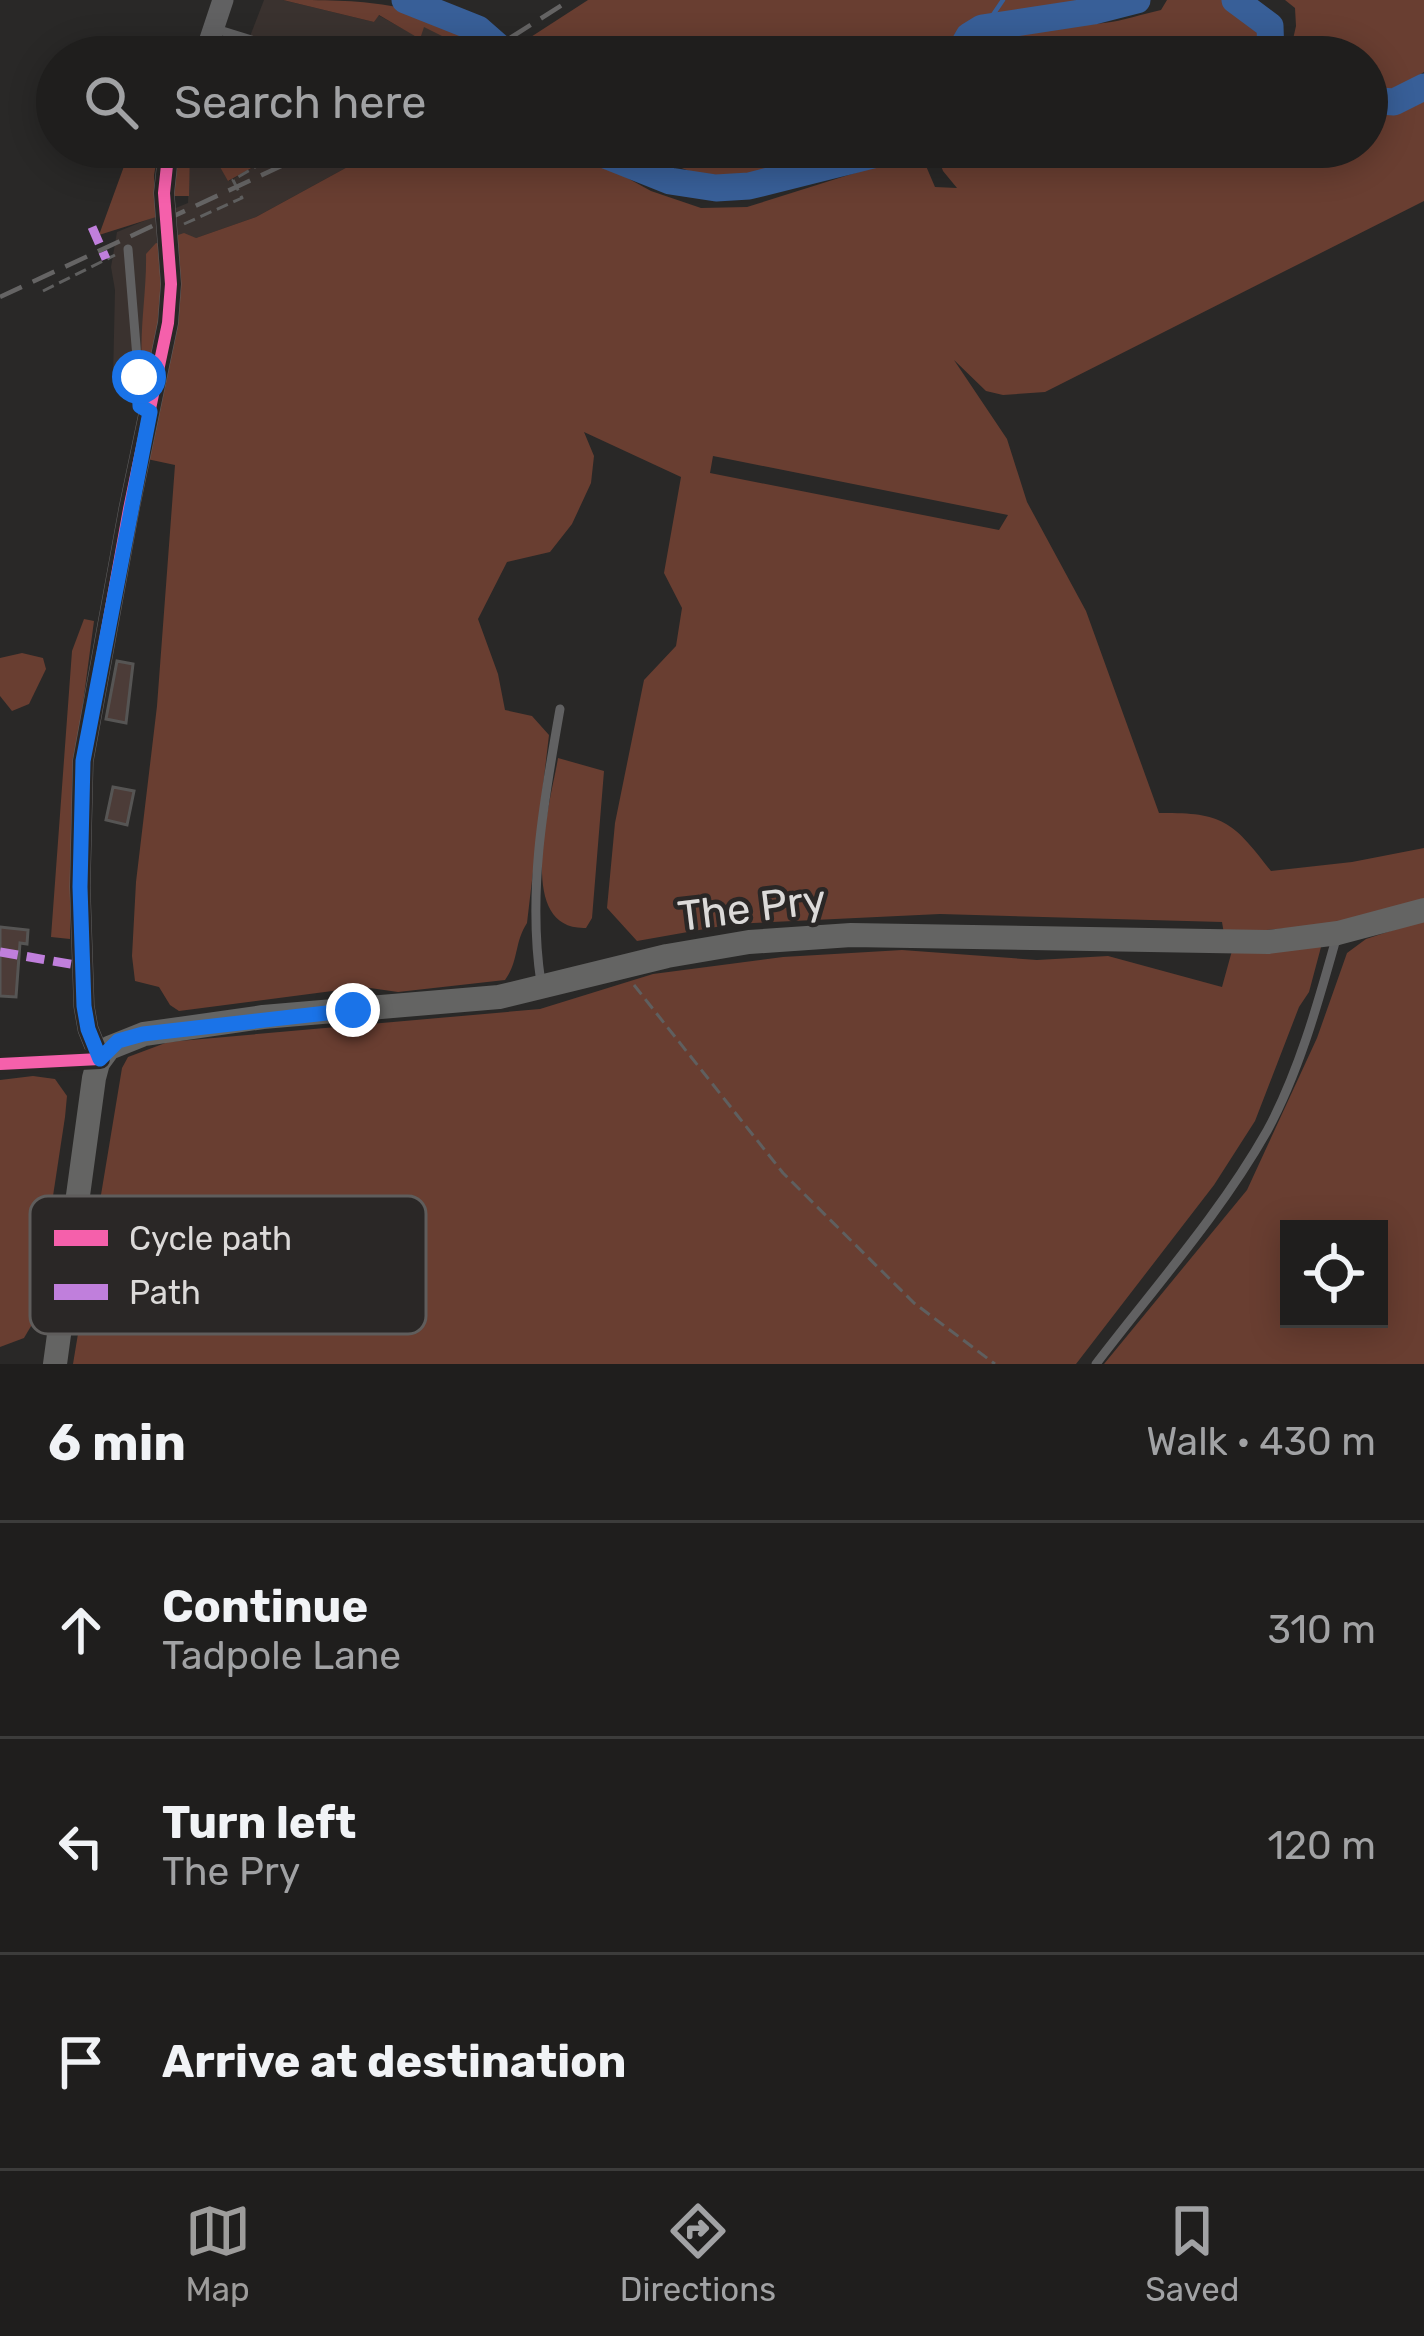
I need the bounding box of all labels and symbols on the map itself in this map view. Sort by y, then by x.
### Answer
route start [112,350,166,404]
street label: The Pry [675,874,829,942]
route end [326,983,380,1037]
legend [30,1196,426,1334]
text: Cycle path [129,1219,292,1258]
text: Path [129,1273,201,1312]

